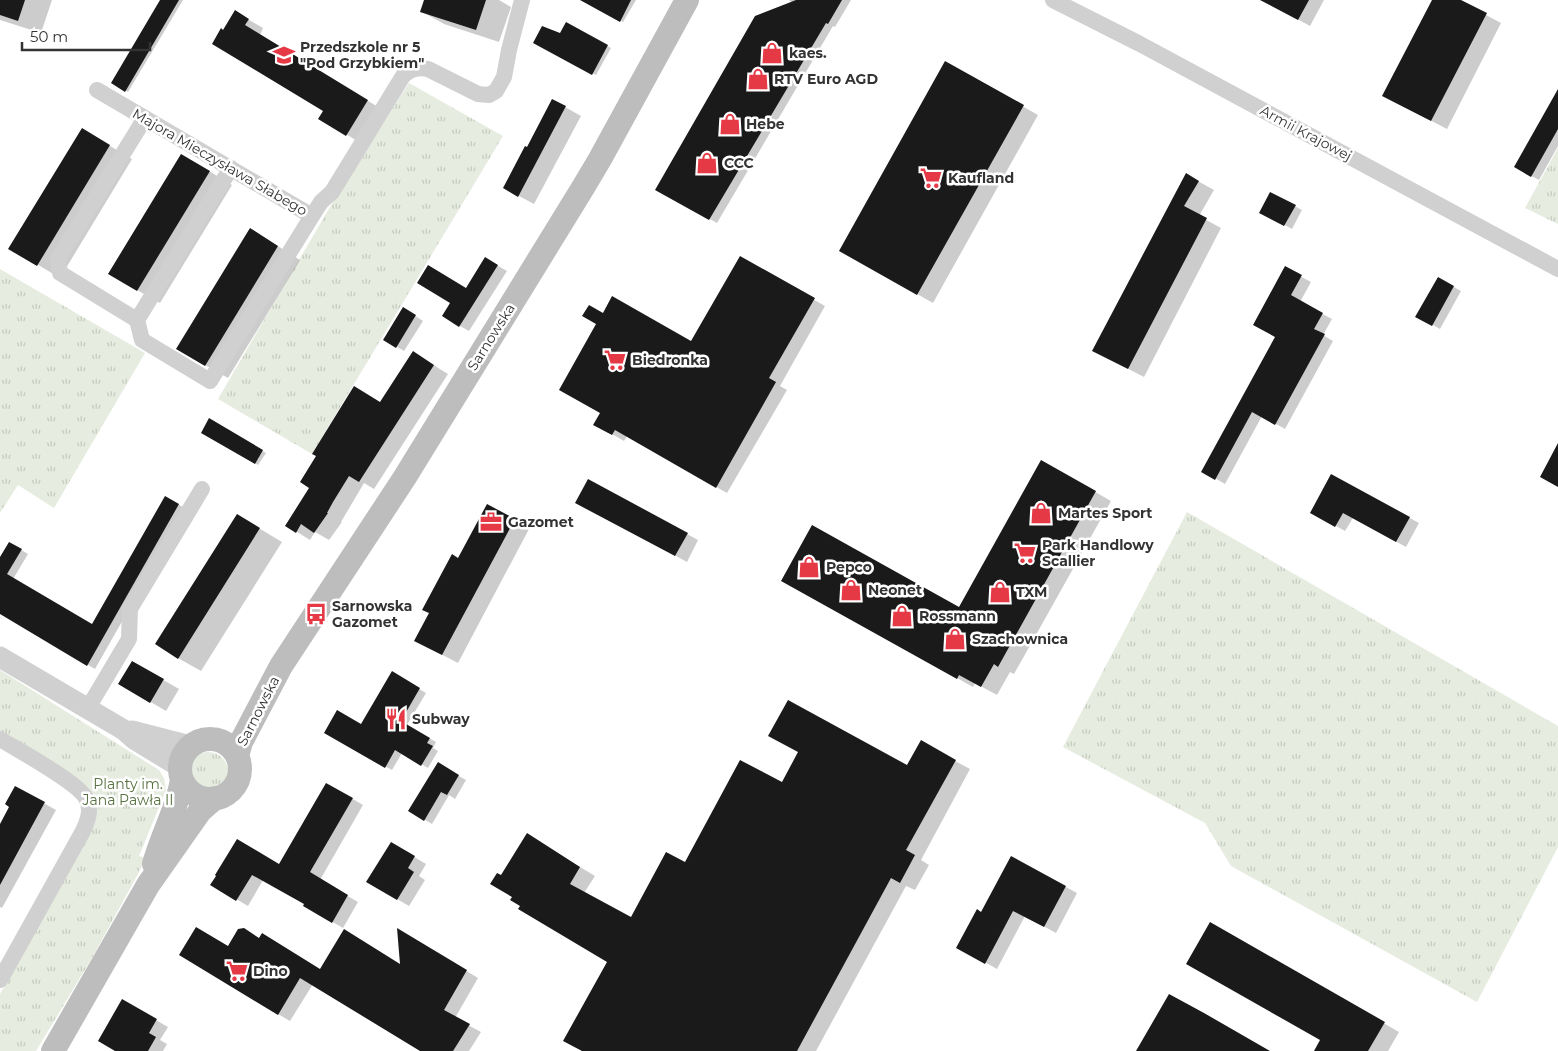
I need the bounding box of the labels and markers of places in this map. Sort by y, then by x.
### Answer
place label: Przedszkole nr 5 "Pod Grzybkiem" [300,38,424,72]
shop icon: kaes. [759,40,785,66]
school or university icon: Przedszkole nr 5 "Pod Grzybkiem" [271,42,297,68]
place label: kaes. [789,44,827,62]
shop icon: RTV Euro AGD [745,66,771,92]
place label: RTV Euro AGD [774,70,878,88]
shop icon: Hebe [717,111,743,137]
place label: Hebe [746,115,785,133]
shop icon: CCC [694,150,720,176]
place label: CCC [724,154,754,172]
supermarket icon: Kaufland [918,165,944,191]
place label: Kaufland [948,169,1014,187]
supermarket icon: Biedronka [602,347,628,373]
place label: Biedronka [632,351,708,369]
shop icon: Martes Sport [1028,500,1054,526]
place label: Martes Sport [1058,504,1152,522]
office icon: Gazomet [478,509,504,535]
place label: Gazomet [508,513,574,531]
place label: Park Handlowy Scallier [1042,536,1154,570]
supermarket icon: Park Handlowy Scallier [1012,540,1038,566]
shop icon: Pepco [796,554,822,580]
place label: Pepco [826,558,872,576]
shop icon: Neonet [838,577,864,603]
shop icon: TXM [987,579,1013,605]
place label: Neonet [868,581,922,599]
place label: TXM [1016,583,1047,601]
place label: Sarnowska Gazomet [332,597,412,631]
bus stop icon: Sarnowska Gazomet [303,601,329,627]
shop icon: Rossmann [889,603,915,629]
place label: Rossmann [919,607,996,625]
shop icon: Szachownica [942,626,968,652]
place label: Szachownica [972,630,1068,648]
restaurant icon: Subway [383,706,409,732]
place label: Subway [412,710,470,728]
supermarket icon: Dino [224,958,250,984]
place label: Dino [253,962,288,980]

